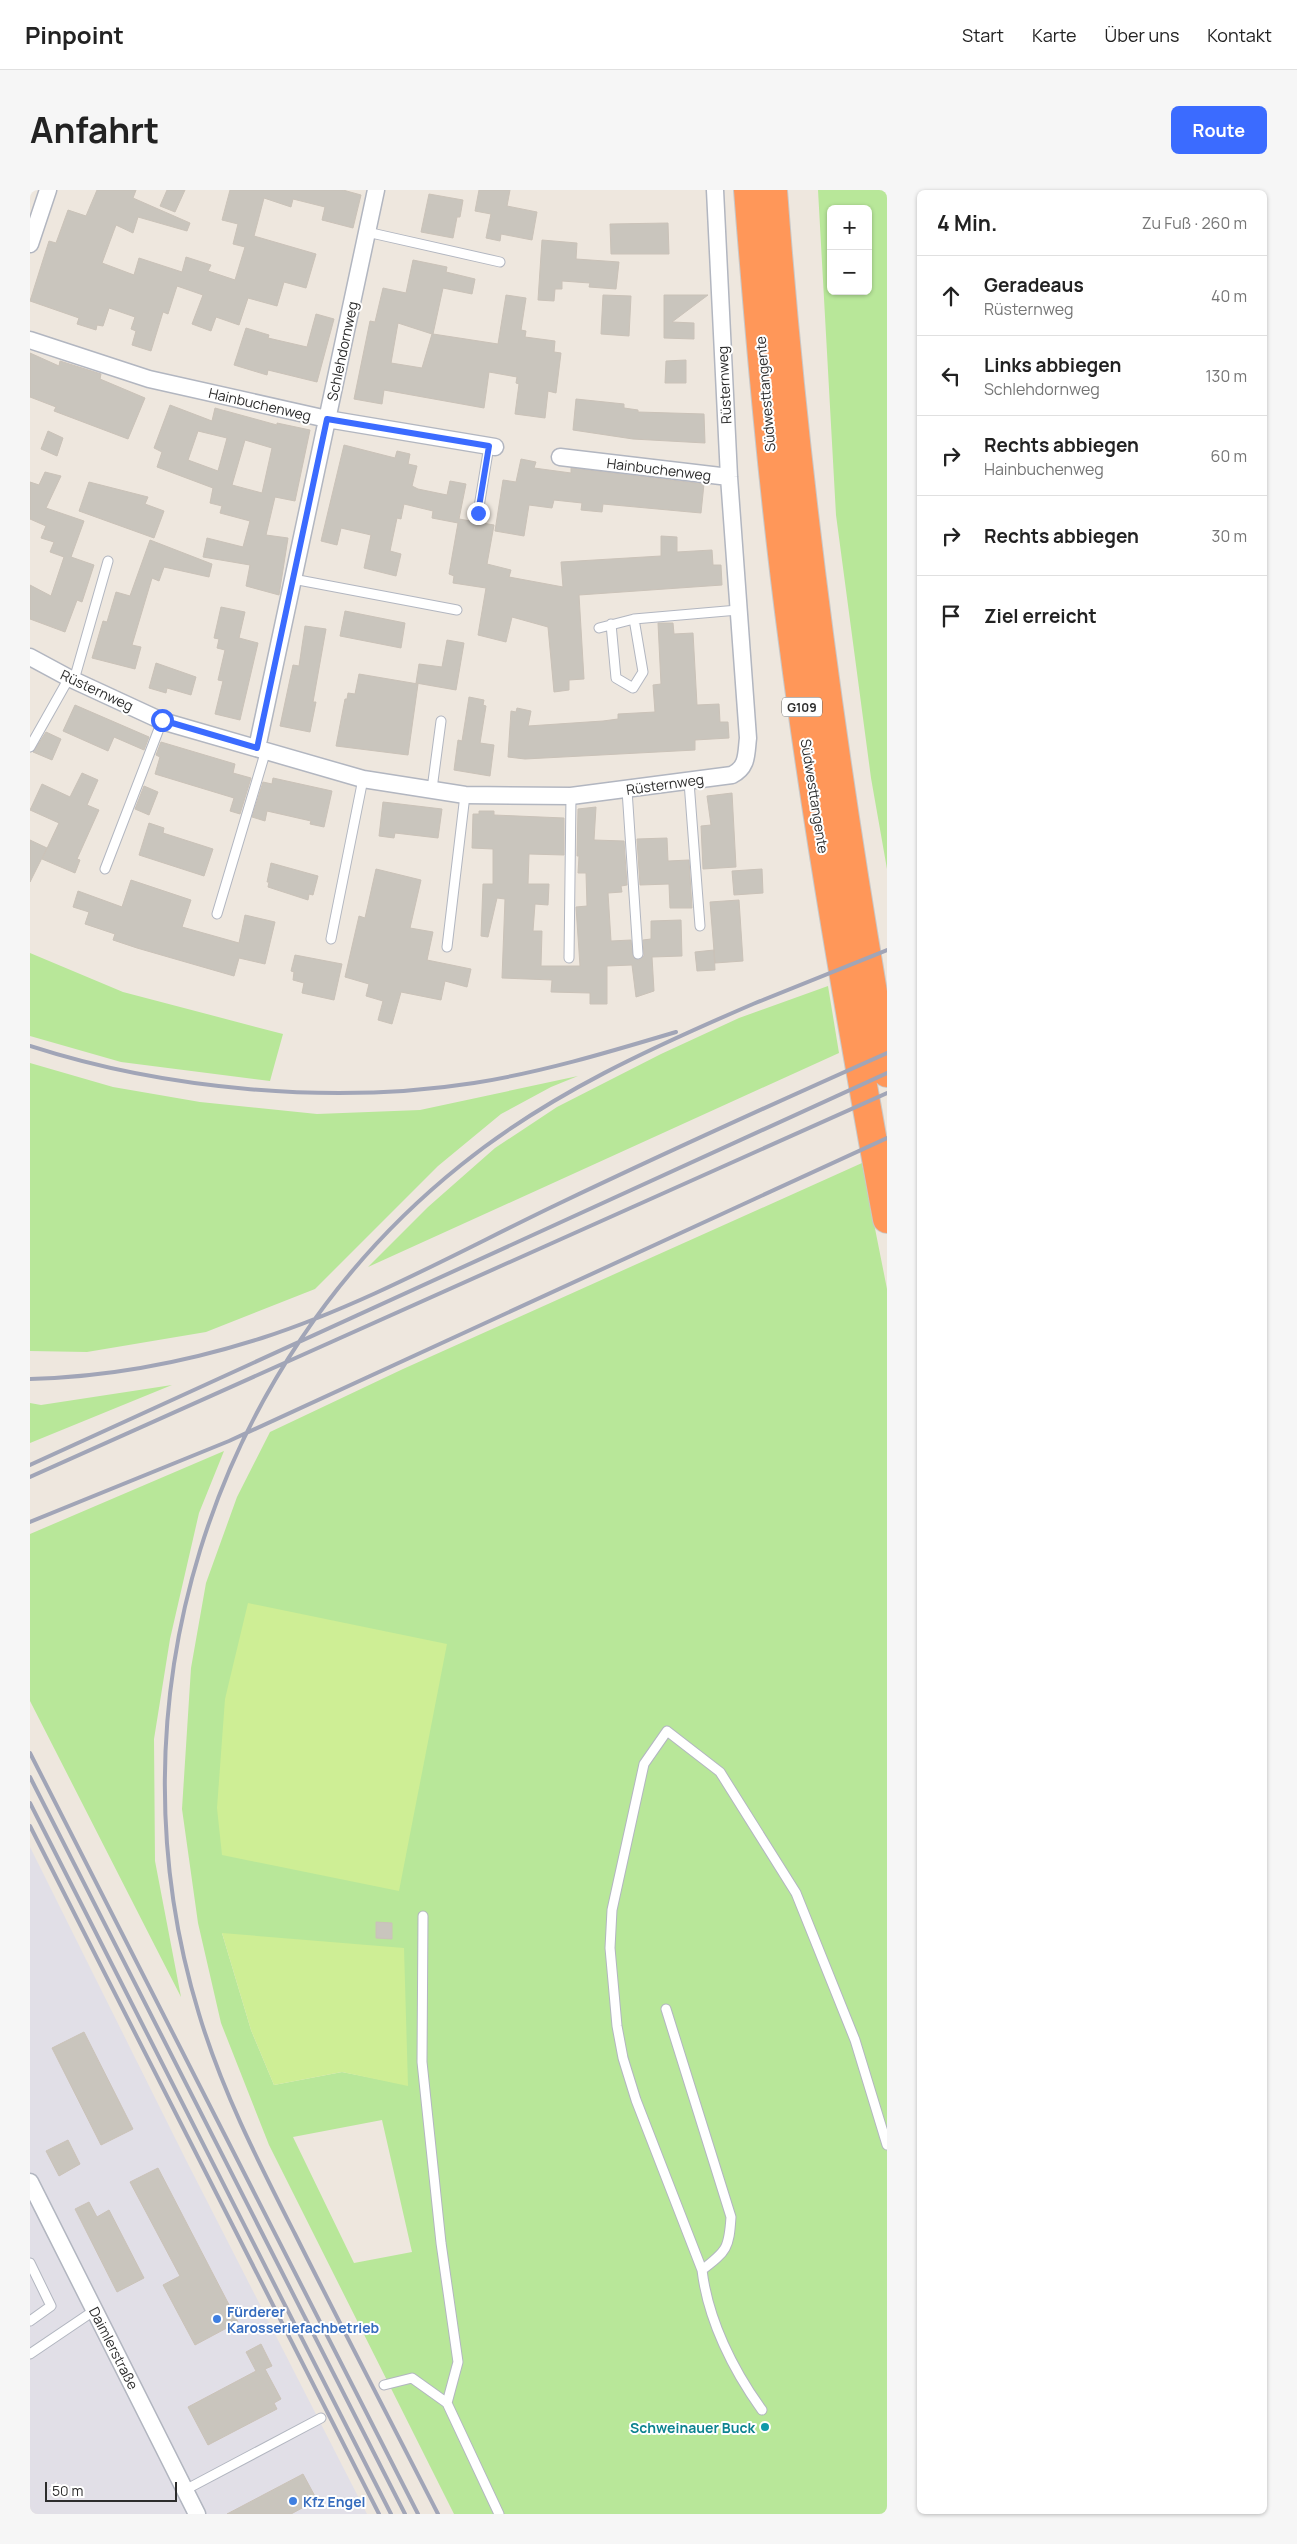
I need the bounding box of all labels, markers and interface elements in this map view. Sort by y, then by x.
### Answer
text: Pinpoint [25,18,124,51]
text: Start [962,23,1004,47]
text: Karte [1032,23,1077,47]
text: Über uns [1105,23,1179,47]
text: Kontakt [1207,23,1272,47]
text: Anfahrt [30,106,159,154]
button: Route [1171,106,1267,154]
map controls [827,205,872,295]
button: + [827,205,872,250]
text: 4 Min. [937,209,997,237]
text: Zu Fuß · 260 m [1142,212,1247,234]
button: − [827,250,872,295]
text: Geradeaus [984,272,1084,298]
icon: ahead [937,282,965,310]
text: 40 m [1211,285,1247,307]
text: Rüsternweg [984,298,1074,320]
street label: Schlehdornweg [322,299,362,403]
street label: Südwesttangente [750,335,780,453]
street label: Rüsternweg [712,345,736,425]
text: Links abbiegen [984,352,1121,378]
icon: left [937,362,965,390]
text: 130 m [1205,365,1247,387]
text: Schlehdornweg [984,378,1100,400]
street label: Hainbuchenweg [207,383,313,425]
text: Rechts abbiegen [984,432,1139,458]
icon: right [937,442,965,470]
text: 60 m [1211,445,1247,467]
street label: Hainbuchenweg [606,453,712,485]
text: Hainbuchenweg [984,458,1104,480]
route end [467,502,490,525]
icon: right [937,522,965,550]
text: Rechts abbiegen [984,523,1139,549]
text: 30 m [1212,525,1247,547]
icon: arrive [937,602,965,630]
text: Ziel erreicht [984,603,1097,629]
street label: Rüsternweg [57,665,137,715]
road number: G109 [782,698,822,716]
route start [151,709,174,732]
street label: Südwesttangente [797,737,833,855]
street label: Rüsternweg [625,769,705,799]
place label: Fürderer Karosseriefachbetrieb [227,2302,380,2337]
street label: Daimlerstraße [85,2303,143,2393]
marker: Fürderer Karosseriefachbetrieb [211,2313,223,2325]
place label: Schweinauer Buck [630,2418,755,2437]
marker: Schweinauer Buck [759,2421,771,2433]
scale bar [45,2479,178,2502]
text: 50 m [52,2481,83,2500]
place label: Kfz Engel [303,2492,366,2511]
marker: Kfz Engel [287,2495,299,2507]

